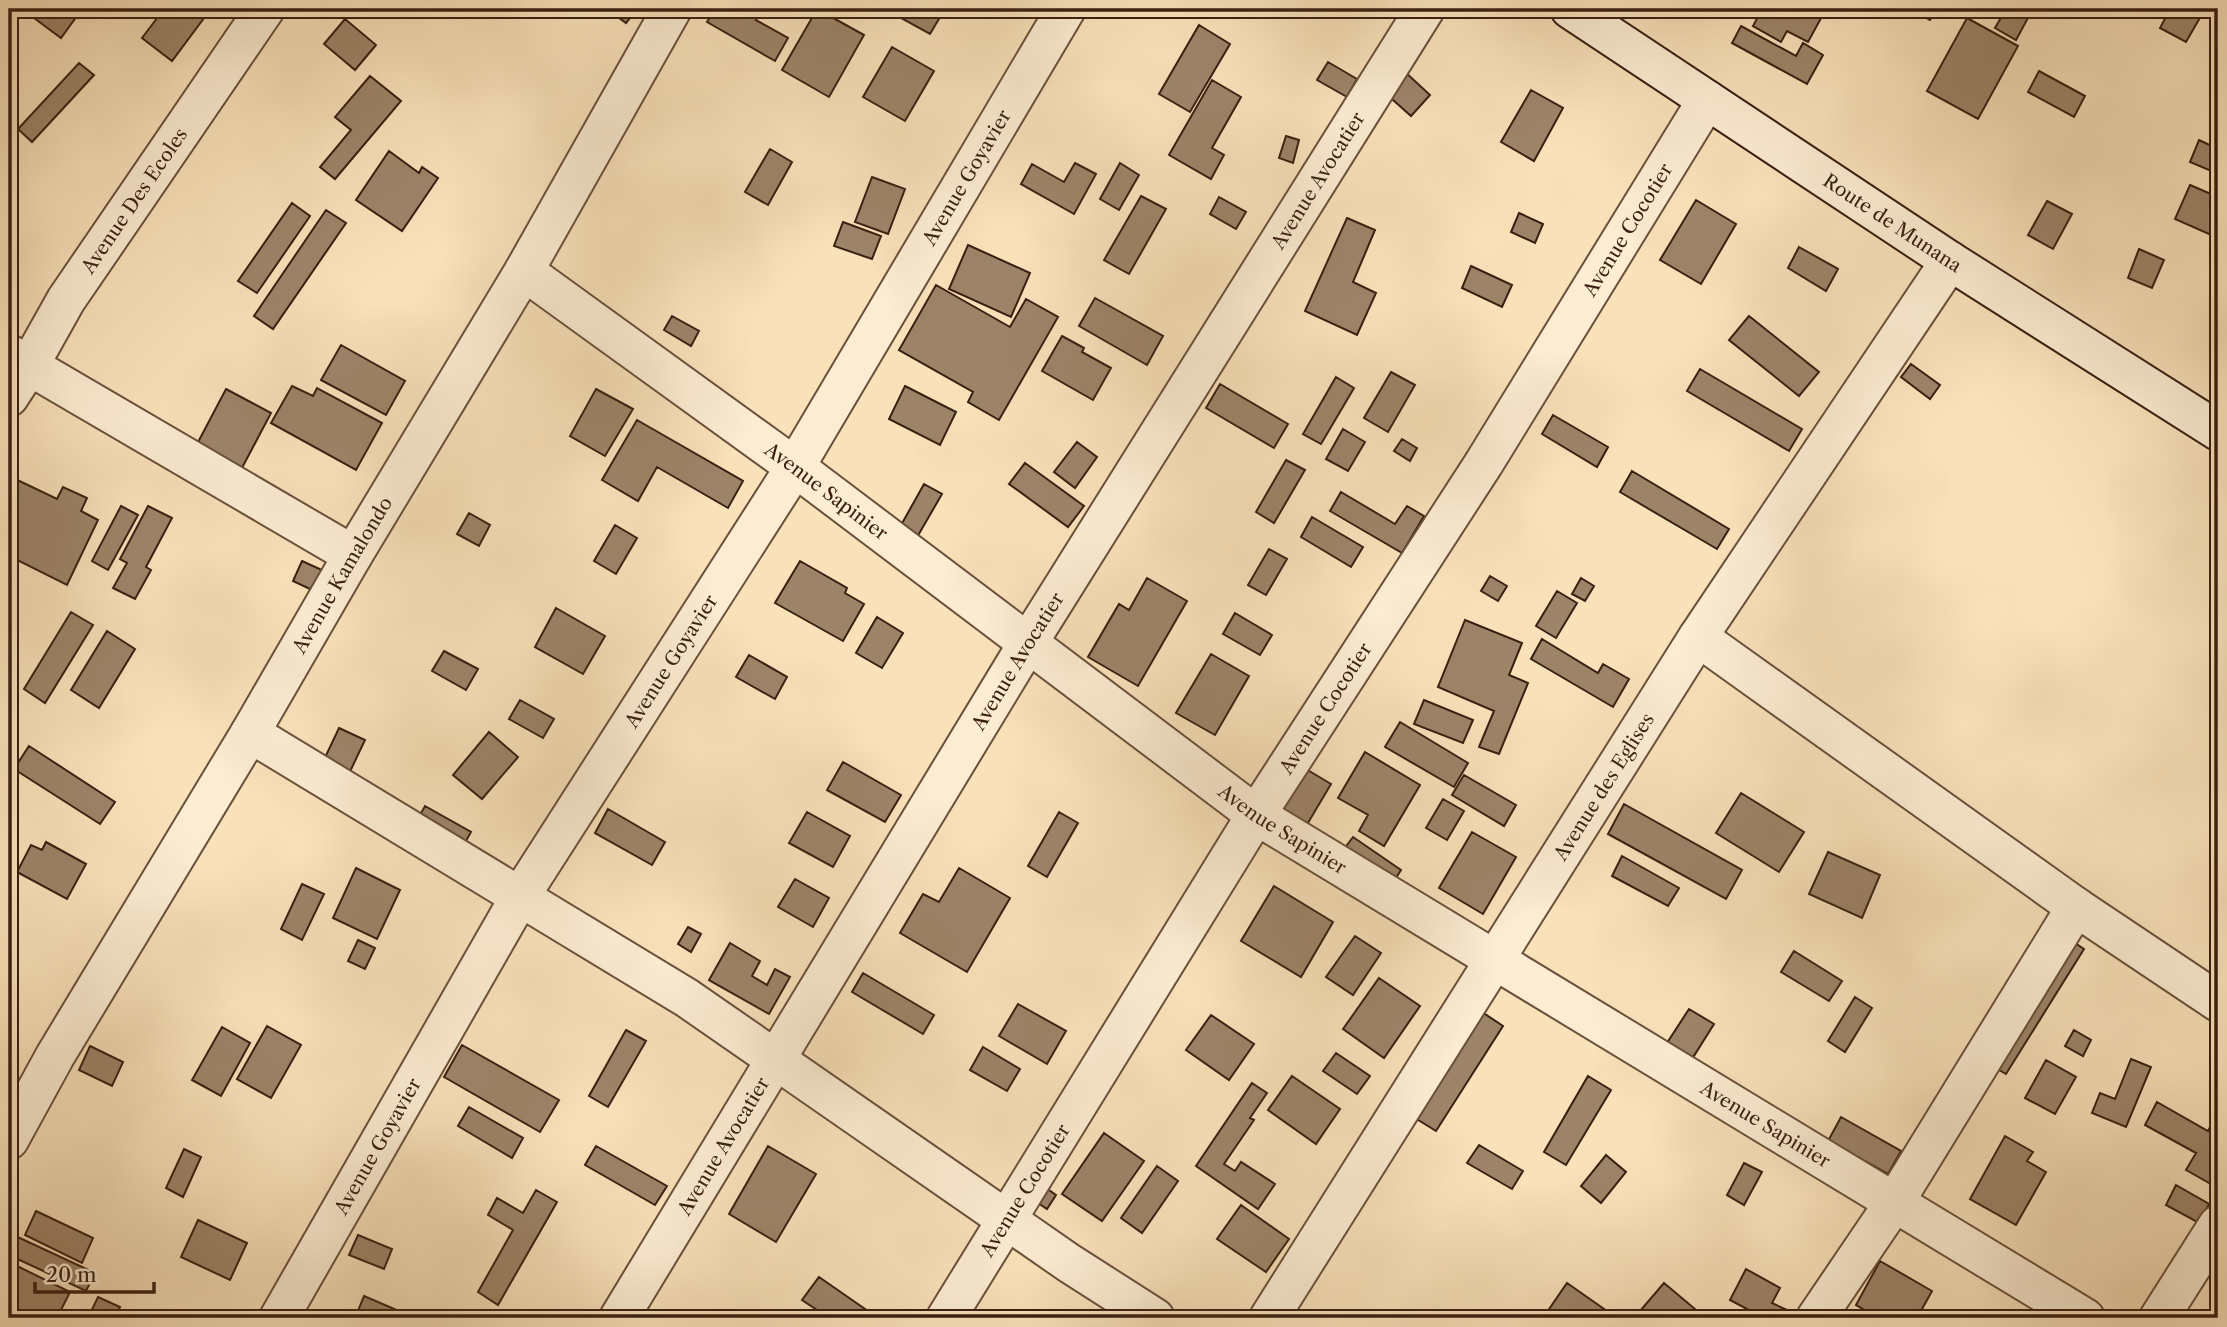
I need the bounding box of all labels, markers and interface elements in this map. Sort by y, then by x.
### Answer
street label: Avenue Goyavier [917,106,1015,250]
street label: Avenue Avocatier [1266,108,1369,254]
street label: Avenue Des Ecoles [76,123,192,279]
street label: Avenue Cocotier [1577,159,1677,301]
street label: Route de Munana [1819,169,1966,277]
street label: Avenue Sapinier [760,437,892,545]
street label: Avenue Kamalondo [287,492,397,658]
street label: Avenue Avocatier [966,588,1068,735]
street label: Avenue Goyavier [619,590,722,733]
street label: Avenue Cocotier [1274,638,1376,779]
street label: Avenue des Eglises [1548,709,1659,865]
street label: Avenue Sapinier [1213,779,1351,879]
street label: Avenue Avocatier [672,1073,774,1220]
street label: Avenue Goyavier [329,1074,425,1219]
street label: Avenue Sapinier [1695,1075,1835,1172]
street label: Avenue Cocotier [975,1120,1074,1262]
scale bar [35,1250,154,1294]
text: 20 m [46,1262,97,1287]

